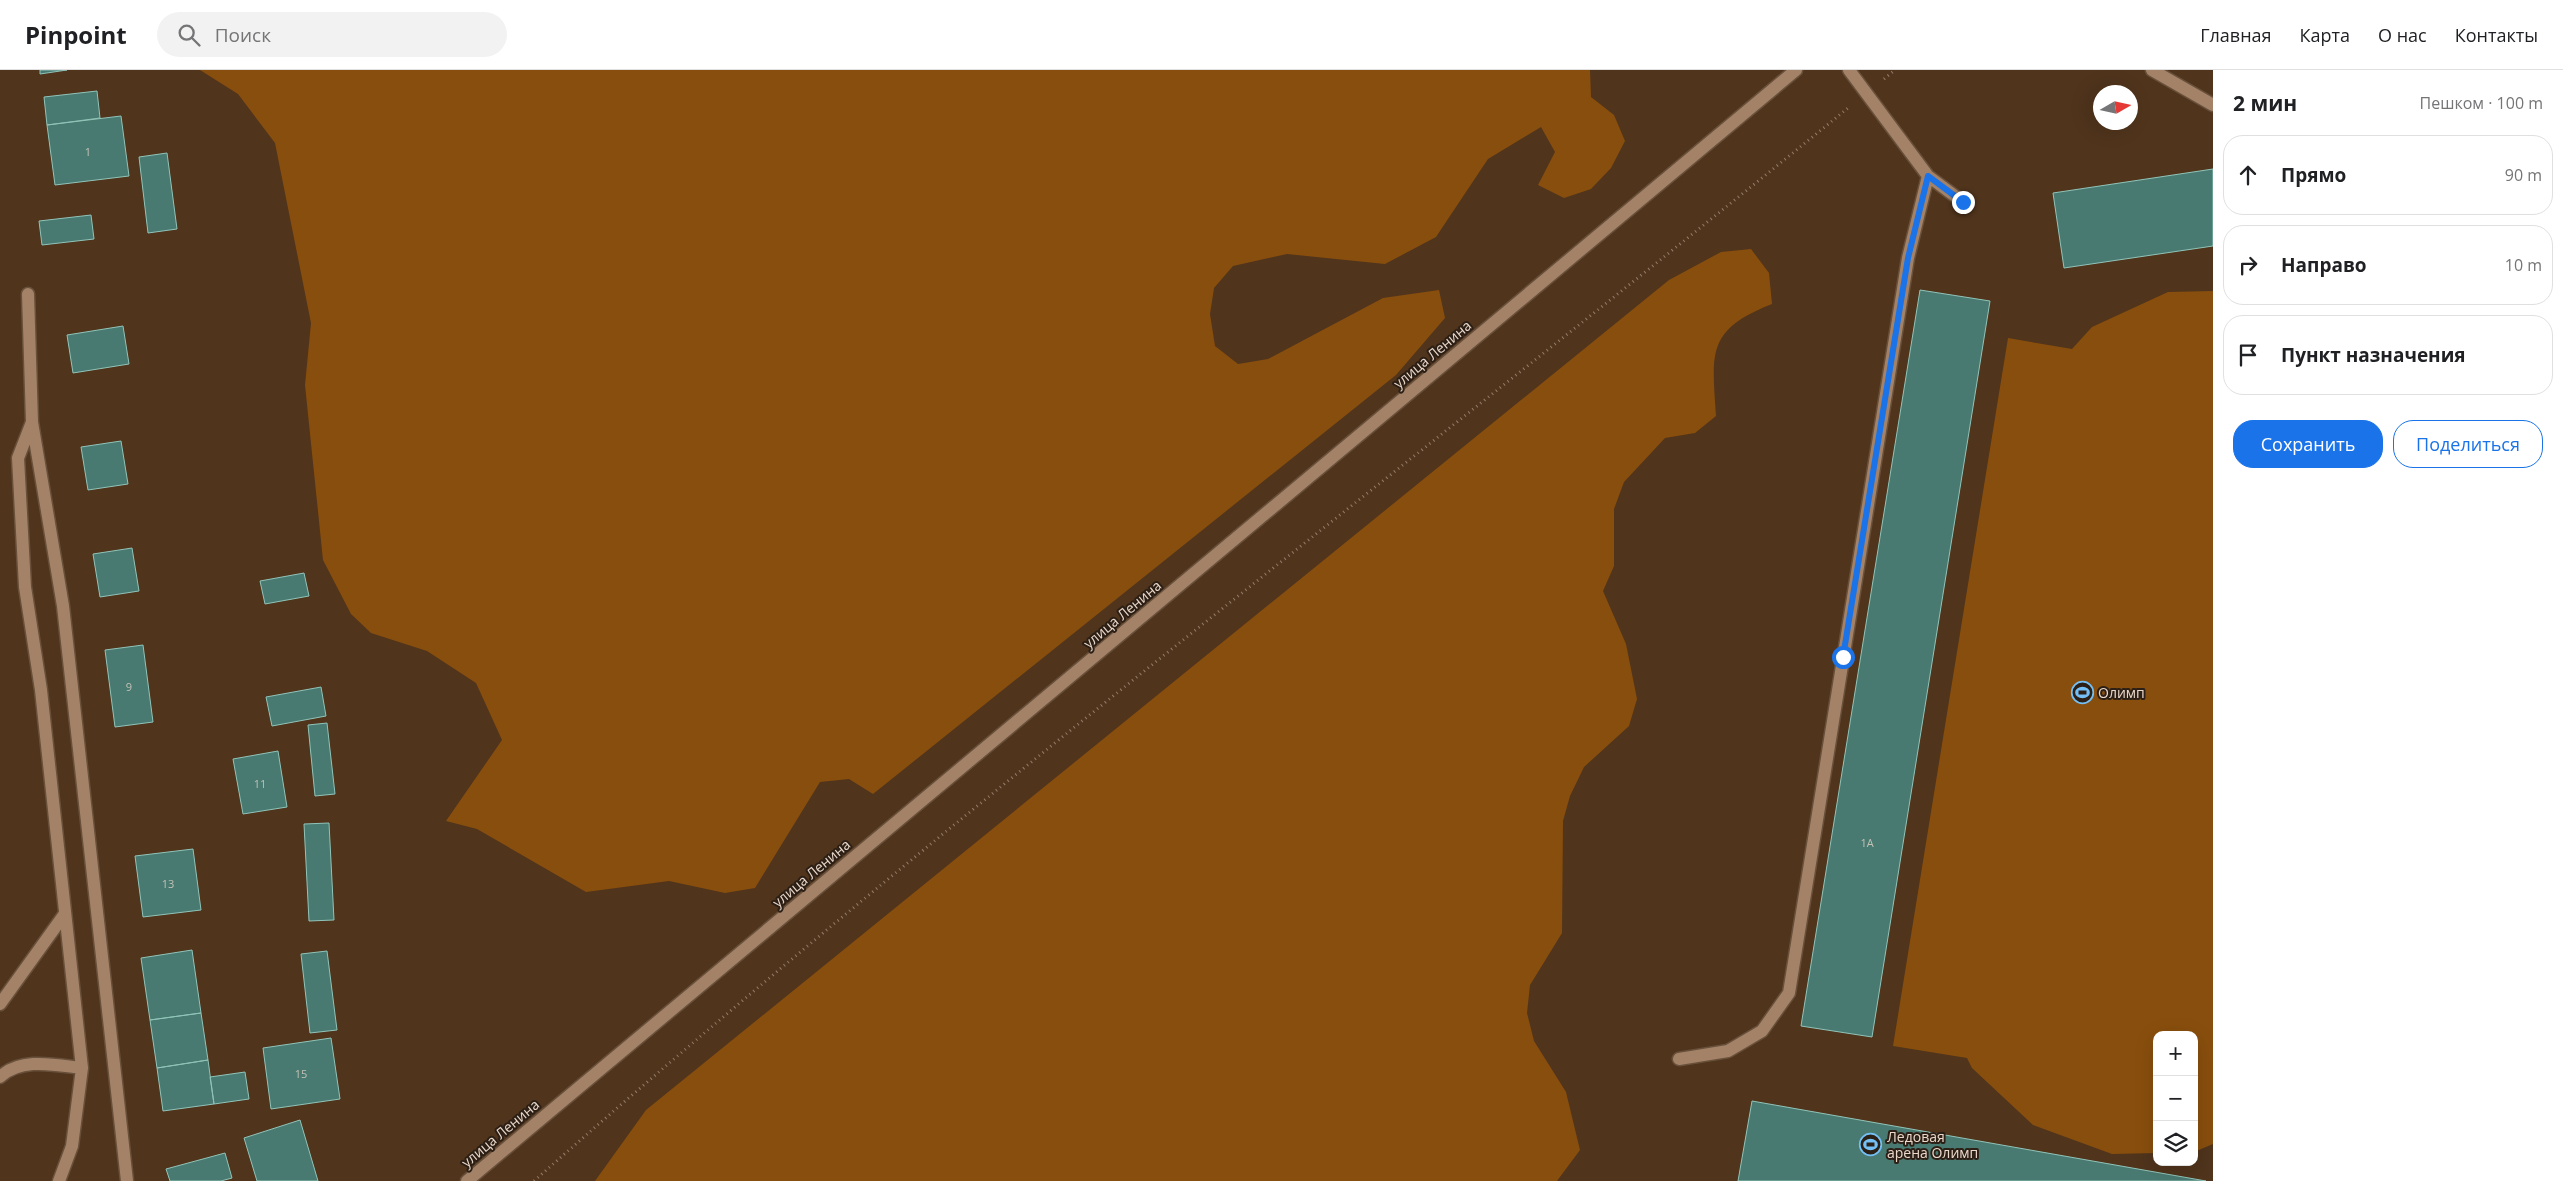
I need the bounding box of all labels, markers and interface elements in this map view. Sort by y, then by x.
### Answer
search box [157,12,507,57]
text: Pinpoint [25,18,127,51]
icon: search [175,21,203,49]
text: Поиск [215,22,271,48]
text: Главная [2200,23,2272,47]
text: Карта [2300,23,2350,47]
text: О нас [2378,23,2427,47]
text: Контакты [2455,23,2538,47]
north arrow [2093,85,2138,130]
text: 2 мин [2233,89,2297,117]
text: Пешком · 100 m [2420,92,2543,114]
house number: 1 [85,144,91,159]
icon: ahead [2234,161,2262,189]
text: Прямо [2281,162,2346,188]
text: 90 m [2505,164,2542,186]
route end [1952,191,1975,214]
icon: right [2234,251,2262,279]
text: Направо [2281,252,2367,278]
text: 10 m [2505,254,2542,276]
street label: улица Ленина [1389,316,1475,392]
icon: arrive [2234,341,2262,369]
text: Пункт назначения [2281,342,2466,368]
button: Сохранить [2233,420,2383,468]
button: Поделиться [2393,420,2543,468]
street label: улица Ленина [1079,576,1165,652]
route start [1832,646,1855,669]
house number: 9 [126,679,132,694]
sports icon: Олимп [2070,680,2094,704]
place label: Олимп [2098,683,2145,702]
house number: 11 [254,776,266,791]
street label: улица Ленина [768,835,854,911]
house number: 1А [1860,835,1874,850]
house number: 13 [162,876,174,891]
map controls [2153,1031,2198,1166]
button: + [2153,1031,2198,1076]
house number: 15 [295,1066,307,1081]
button: − [2153,1076,2198,1121]
street label: улица Ленина [457,1095,543,1171]
button: layers [2153,1121,2198,1166]
place label: Ледовая арена Олимп [1887,1127,1978,1162]
sports icon: Ледовая арена Олимп [1859,1132,1883,1156]

